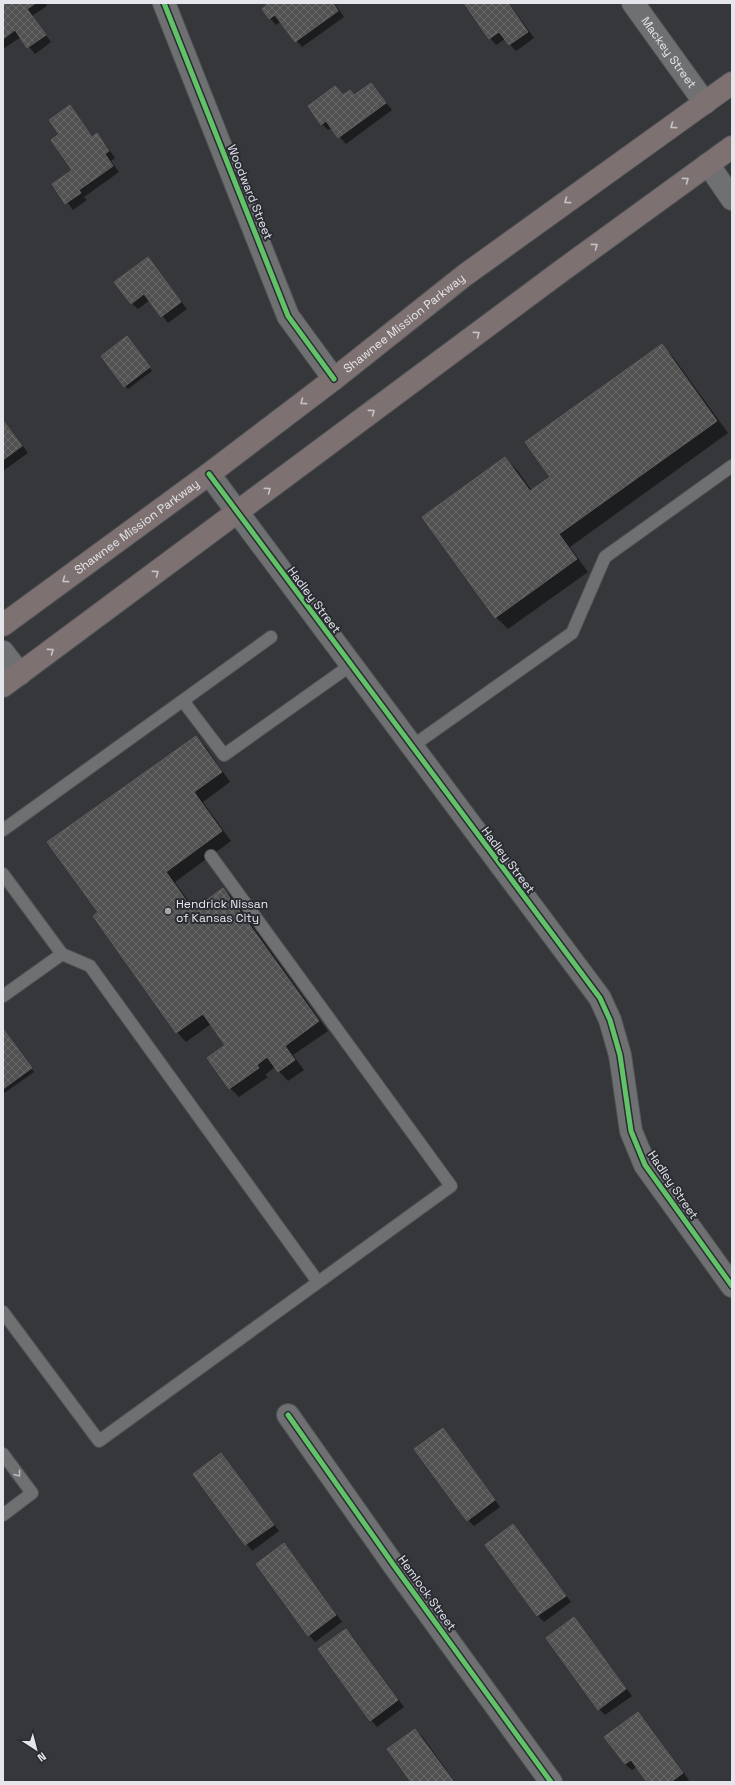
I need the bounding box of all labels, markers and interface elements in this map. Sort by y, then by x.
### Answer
street label: Mackey Street [637,13,700,92]
one-way arrow [670,121,677,128]
street label: Woodward Street [224,142,276,242]
one-way arrow [682,178,689,185]
one-way arrow [565,197,572,204]
one-way arrow [591,243,598,251]
street label: Shawnee Mission Parkway [340,270,468,377]
one-way arrow [472,332,479,339]
one-way arrow [300,397,307,404]
one-way arrow [368,410,375,417]
street label: Shawnee Mission Parkway [71,476,203,578]
one-way arrow [264,488,271,495]
street label: Hadley Street [284,563,344,637]
one-way arrow [151,571,158,578]
one-way arrow [62,575,69,582]
one-way arrow [47,648,54,656]
street label: Hadley Street [478,823,538,897]
place label: Hendrick Nissan of Kansas City [176,896,268,926]
marker: Hendrick Nissan of Kansas City [163,906,173,916]
street label: Hadley Street [644,1148,702,1222]
one-way arrow [13,1469,20,1476]
street label: Hemlock Street [394,1552,460,1634]
north arrow [16,1729,56,1769]
text: N [35,1749,49,1765]

